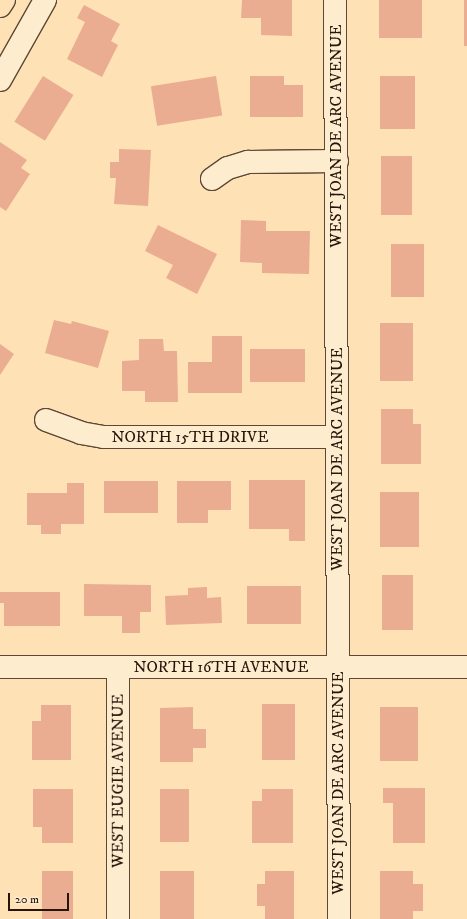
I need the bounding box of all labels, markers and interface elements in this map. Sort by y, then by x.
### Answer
street label: WEST JOAN DE ARC AVENUE [326,24,346,248]
street label: WEST JOAN DE ARC AVENUE [327,347,347,571]
street label: NORTH 15TH DRIVE [112,427,268,447]
street label: NORTH 16TH AVENUE [134,657,308,677]
street label: WEST JOAN DE ARC AVENUE [328,671,348,895]
street label: WEST EUGIE AVENUE [108,694,128,868]
scale bar [10,885,71,911]
text: 20 m [15,892,39,907]

